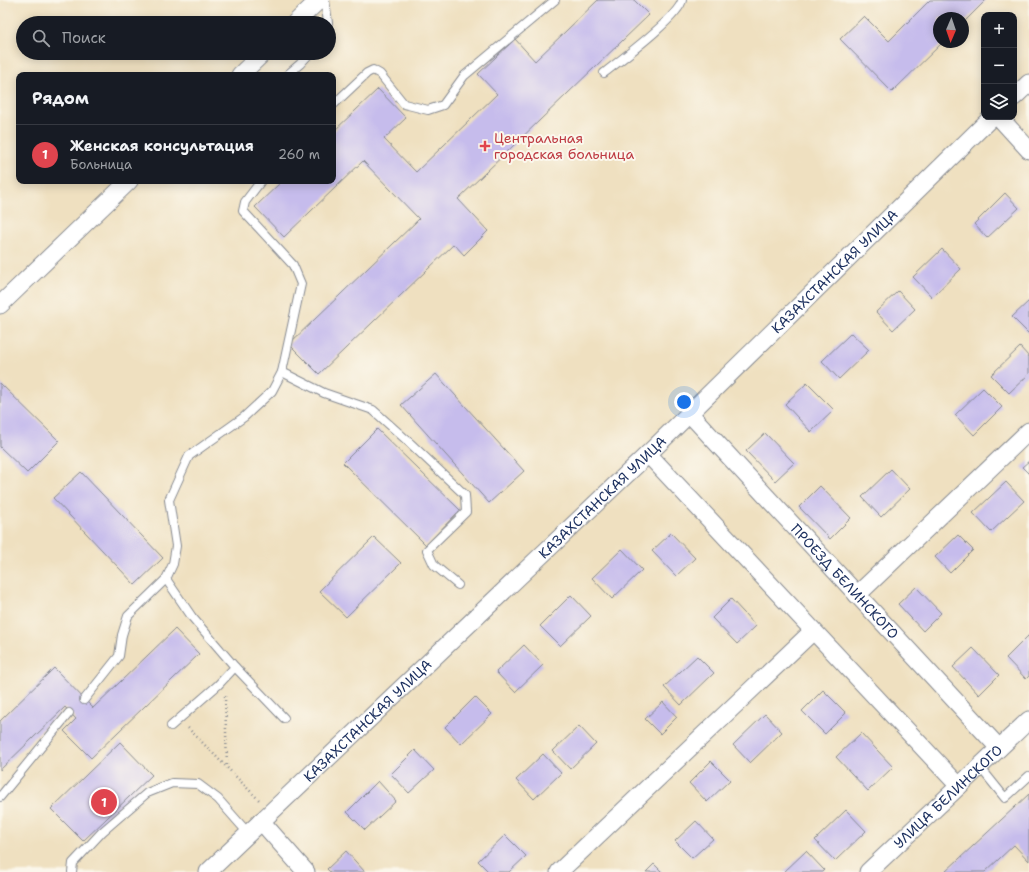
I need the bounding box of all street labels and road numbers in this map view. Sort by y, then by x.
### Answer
street label: КАЗАХСТАНСКАЯ УЛИЦА [767,205,902,337]
street label: КАЗАХСТАНСКАЯ УЛИЦА [535,432,670,562]
street label: ПРОЕЗД БЕЛИНСКОГО [787,520,903,643]
street label: КАЗАХСТАНСКАЯ УЛИЦА [300,655,435,786]
street label: УЛИЦА БЕЛИНСКОГО [890,741,1006,852]

